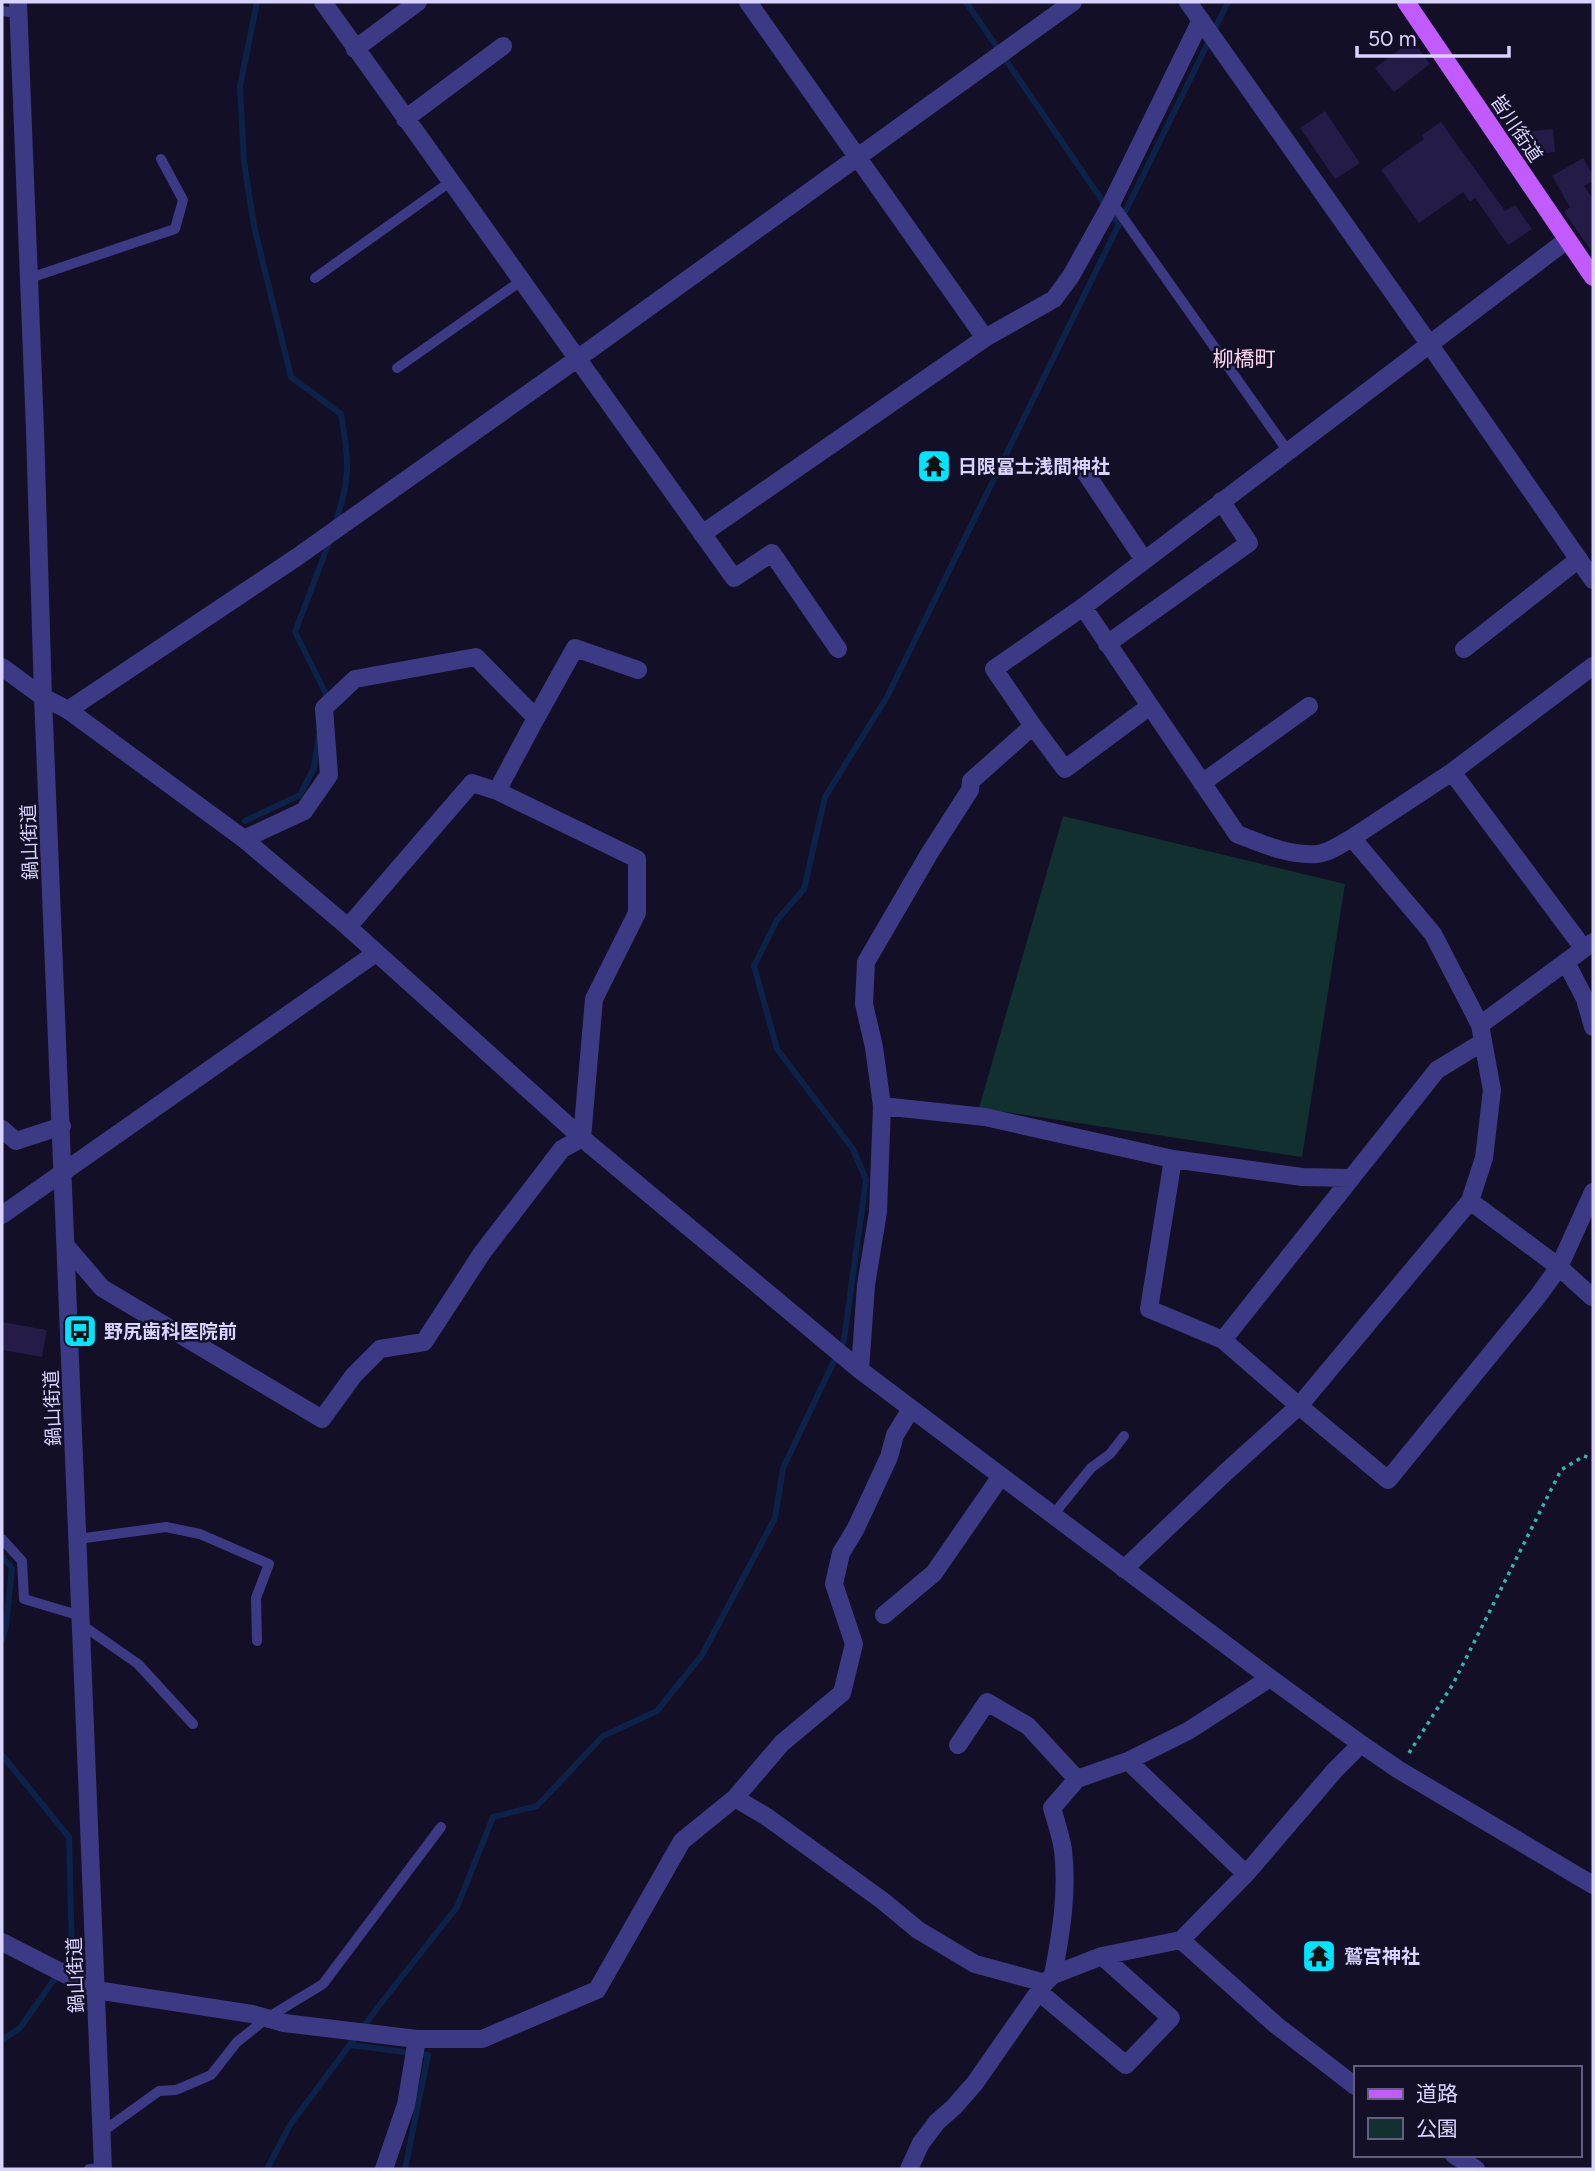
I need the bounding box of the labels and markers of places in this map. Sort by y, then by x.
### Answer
temple icon: 日限冨士浅間神社 [915,447,953,485]
place label: 日限冨士浅間神社 [958,455,1110,478]
bus stop icon: 野尻歯科医院前 [61,1312,99,1350]
place label: 野尻歯科医院前 [104,1320,237,1343]
temple icon: 鷲宮神社 [1300,1937,1338,1975]
place label: 鷲宮神社 [1344,1945,1420,1968]

